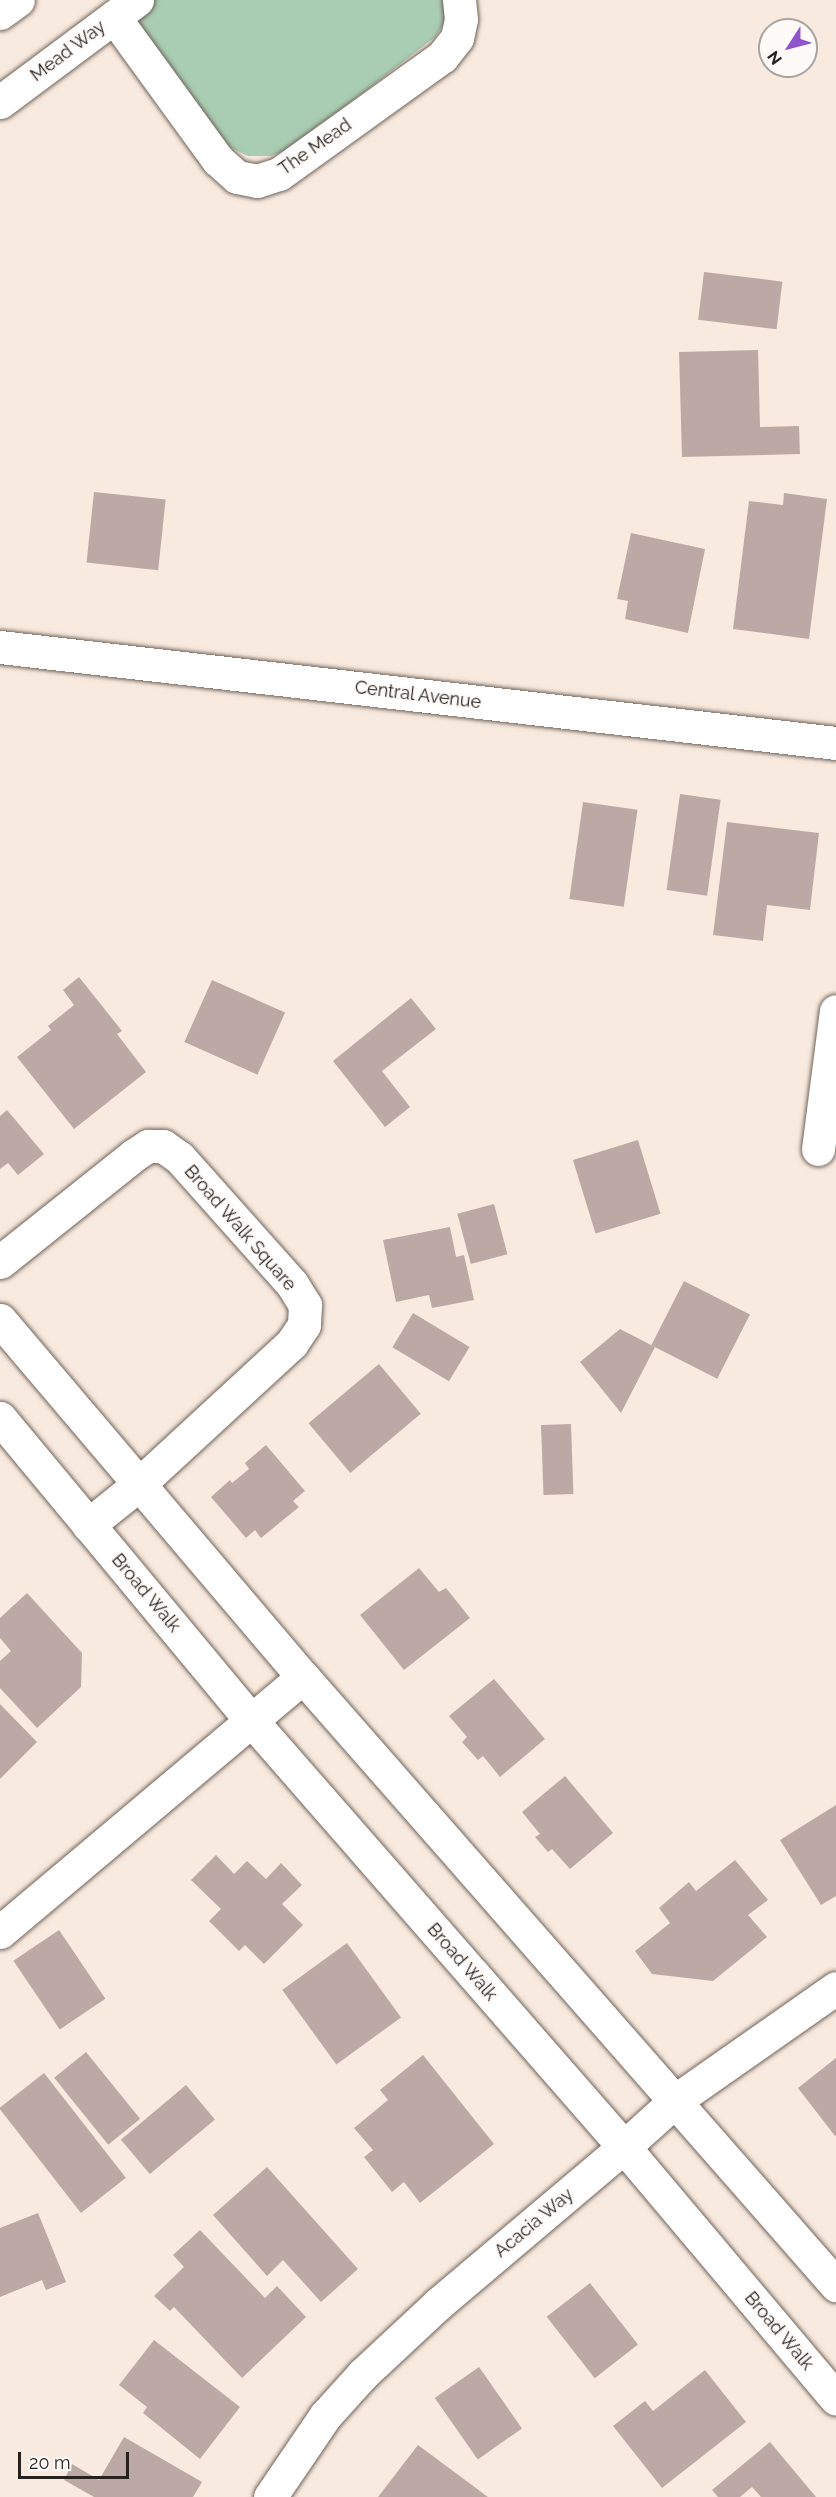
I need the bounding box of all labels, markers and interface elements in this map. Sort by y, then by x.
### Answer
street label: Mead Way [26,16,110,86]
north arrow [758,18,818,78]
text: N [763,47,786,68]
street label: The Mead [274,114,356,180]
street label: Central Avenue [353,676,483,714]
street label: Broad Walk Square [179,1160,301,1296]
street label: Broad Walk [107,1549,185,1637]
street label: Broad Walk [422,1919,502,2005]
street label: Acacia Way [490,2184,578,2262]
street label: Broad Walk [740,2287,818,2375]
scale bar [21,2440,132,2478]
text: 20 m [29,2452,71,2473]

